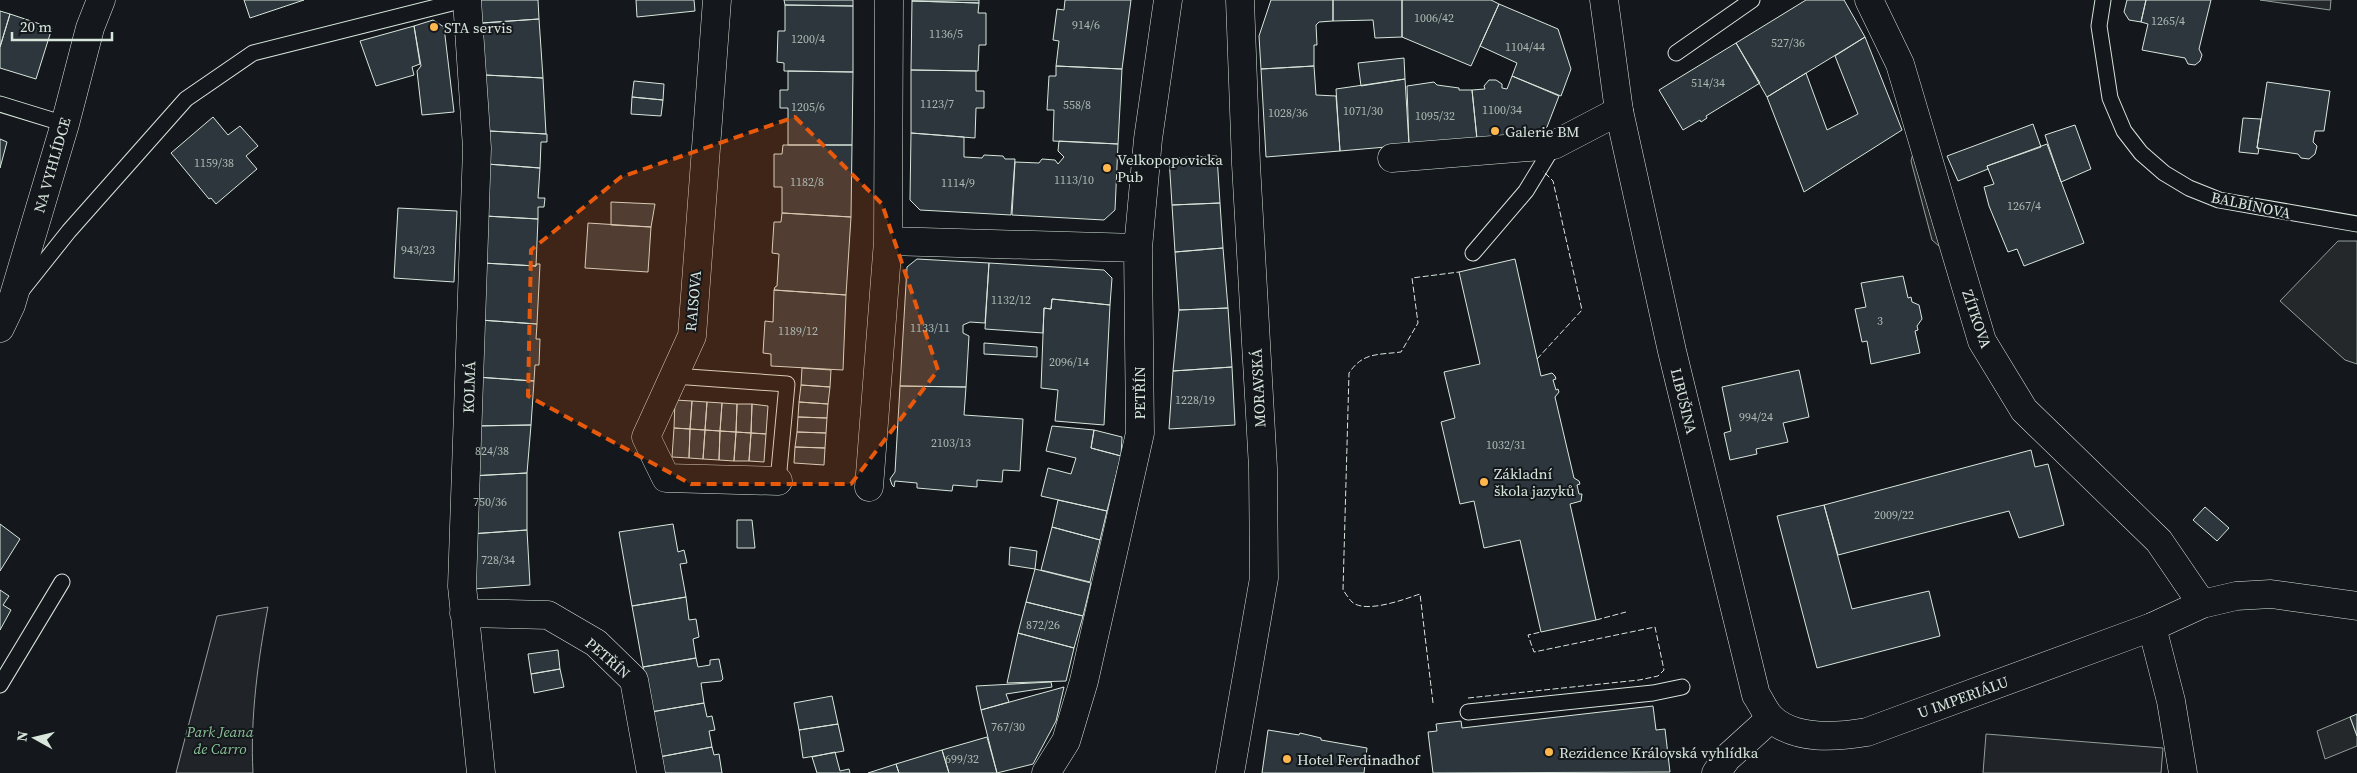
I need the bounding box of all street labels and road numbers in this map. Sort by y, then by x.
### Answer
street label: NA VYHLÍDCE [28,115,76,215]
street label: BALBÍNOVA [2209,186,2293,224]
street label: RAISOVA [680,270,706,332]
street label: ZÍTKOVA [1957,287,1997,351]
street label: MORAVSKÁ [1245,348,1271,428]
street label: KOLMÁ [458,361,480,413]
street label: PETŘÍN [1129,366,1150,420]
street label: LIBUŠINA [1666,366,1702,436]
street label: PETŘÍN [581,633,635,683]
street label: U IMPERIÁLU [1915,671,2012,723]

